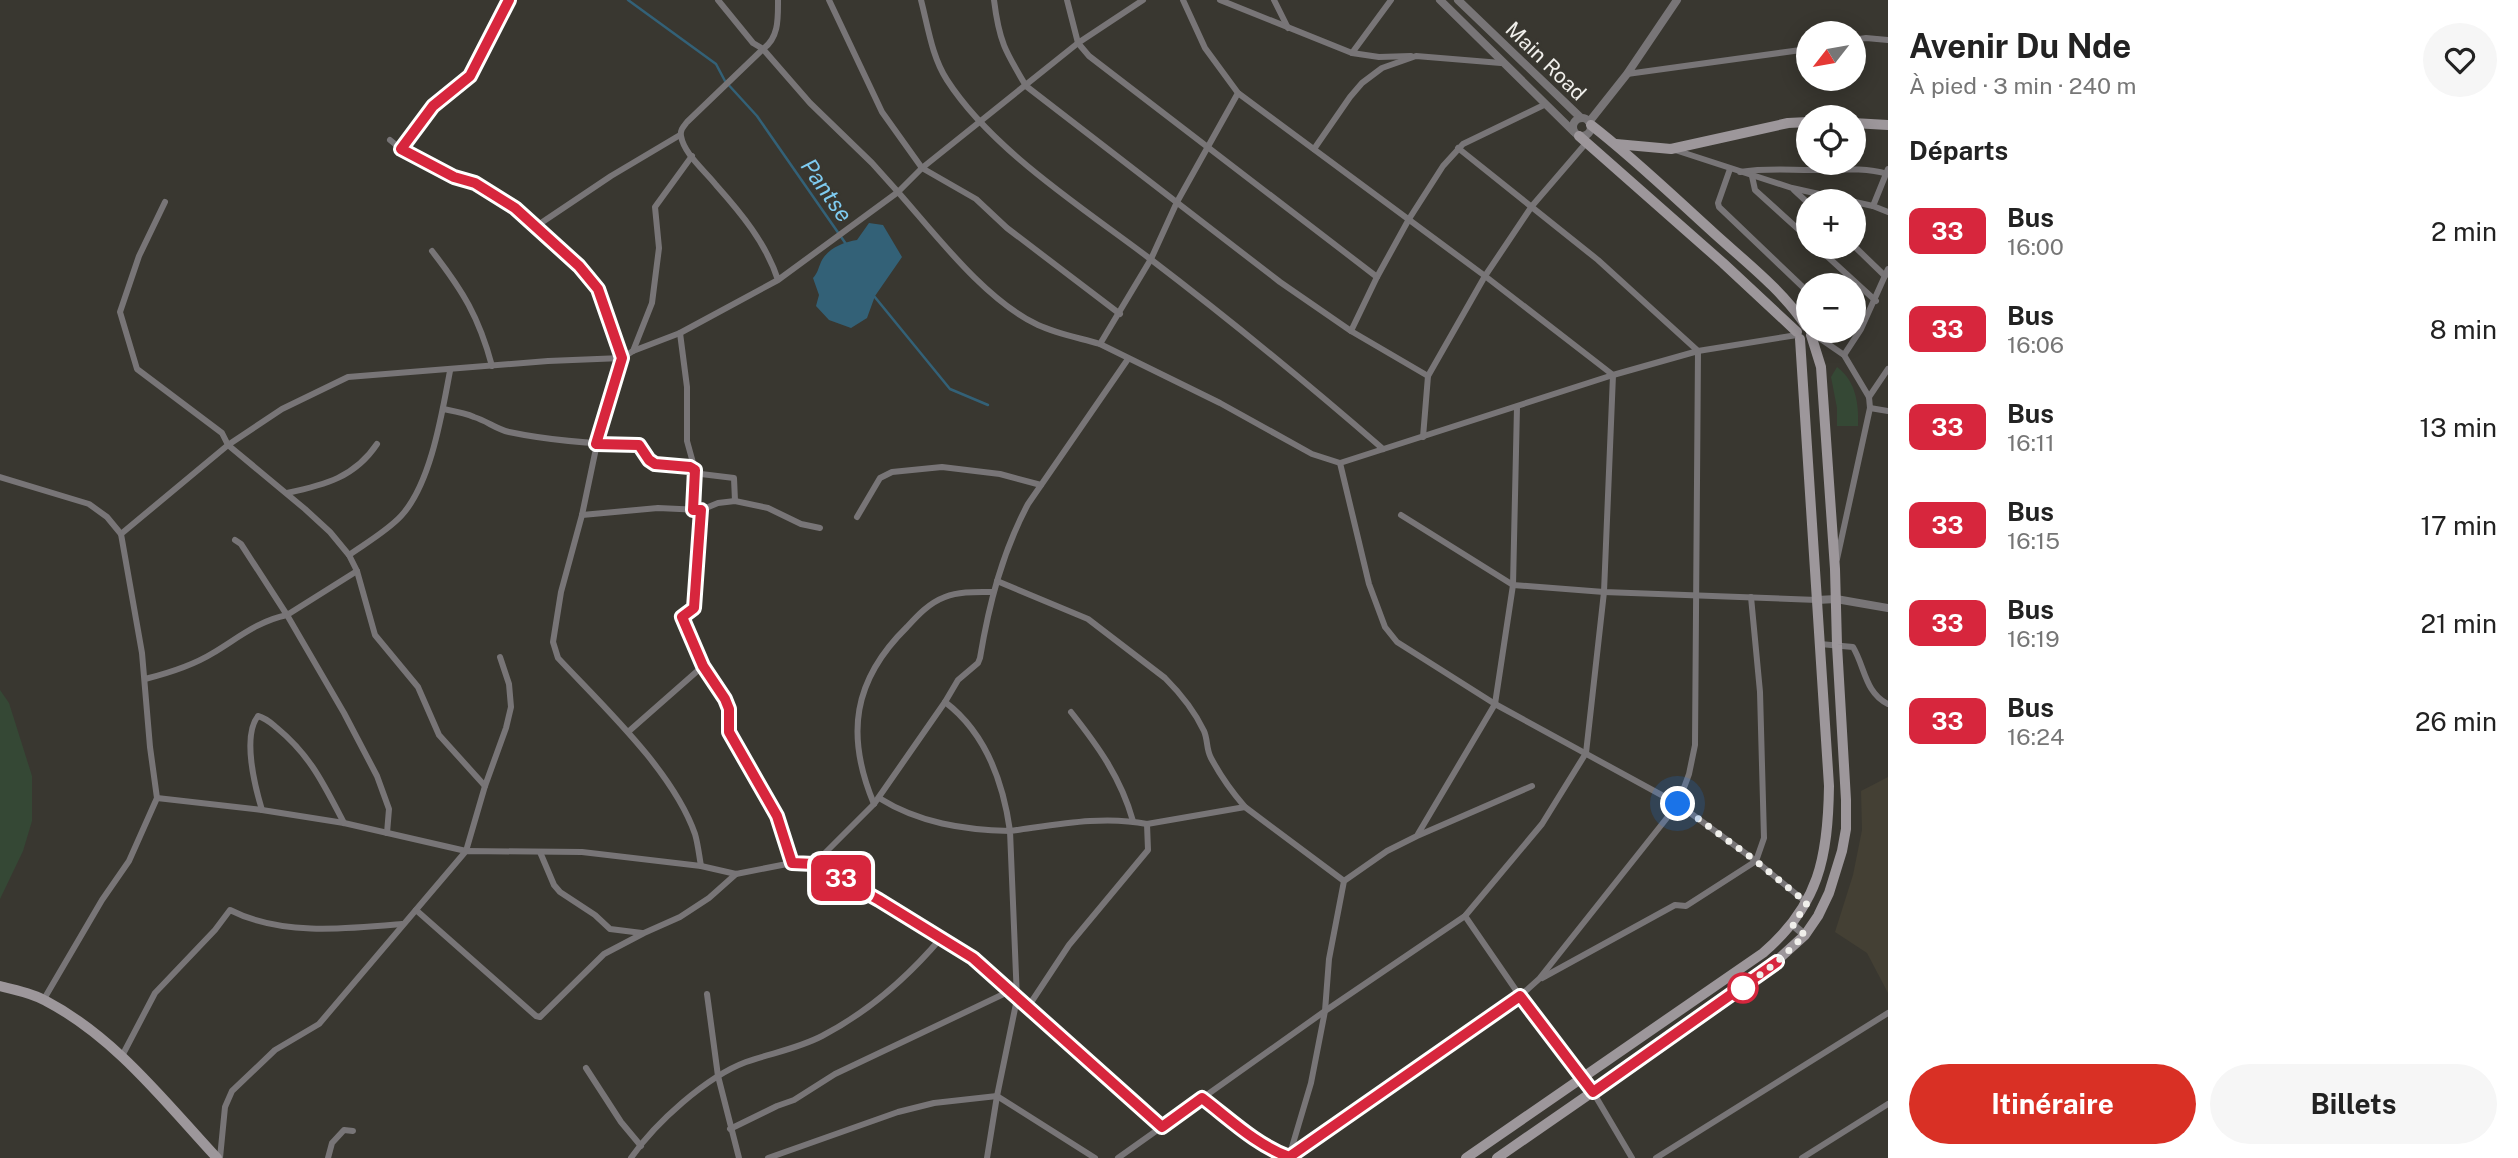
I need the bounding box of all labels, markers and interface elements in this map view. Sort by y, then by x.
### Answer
street label: Main Road [1500,16,1592,106]
north arrow [1796,21,1866,91]
map controls [1796,21,1866,343]
button: heart [2423,23,2497,97]
text: Avenir Du Nde [1909,27,2131,65]
text: À pied · 3 min · 240 m [1909,72,2136,99]
button: locate [1796,105,1866,175]
text: Départs [1909,135,2008,166]
water label: Pantse [796,153,858,227]
button: + [1796,189,1866,259]
text: Bus [2007,202,2054,233]
text: 2 min [2431,216,2497,247]
text: 33 [1932,217,1963,245]
text: 16:00 [2007,233,2064,260]
button: − [1796,273,1866,343]
text: Bus [2007,300,2054,331]
text: 8 min [2430,314,2497,345]
text: 33 [1932,315,1963,343]
text: 16:06 [2007,331,2064,358]
text: Bus [2007,398,2054,429]
text: 13 min [2420,412,2497,443]
text: 33 [1932,413,1963,441]
text: 16:11 [2007,429,2055,456]
text: Bus [2007,496,2054,527]
text: 17 min [2420,510,2497,541]
text: 33 [1932,511,1963,539]
text: 16:15 [2007,527,2060,554]
text: Bus [2007,594,2054,625]
text: 21 min [2421,608,2497,639]
text: 33 [1932,609,1963,637]
text: 16:19 [2007,625,2060,652]
text: Bus [2007,692,2054,723]
text: 26 min [2415,706,2497,737]
text: 33 [1932,707,1963,735]
text: 16:24 [2007,723,2065,750]
your location [1660,786,1695,821]
line badge: 33 [810,855,872,901]
text: 33 [825,864,857,892]
unlabelled marker [1728,973,1758,1003]
button: Itinéraire [1909,1064,2196,1144]
button: Billets [2210,1064,2497,1144]

